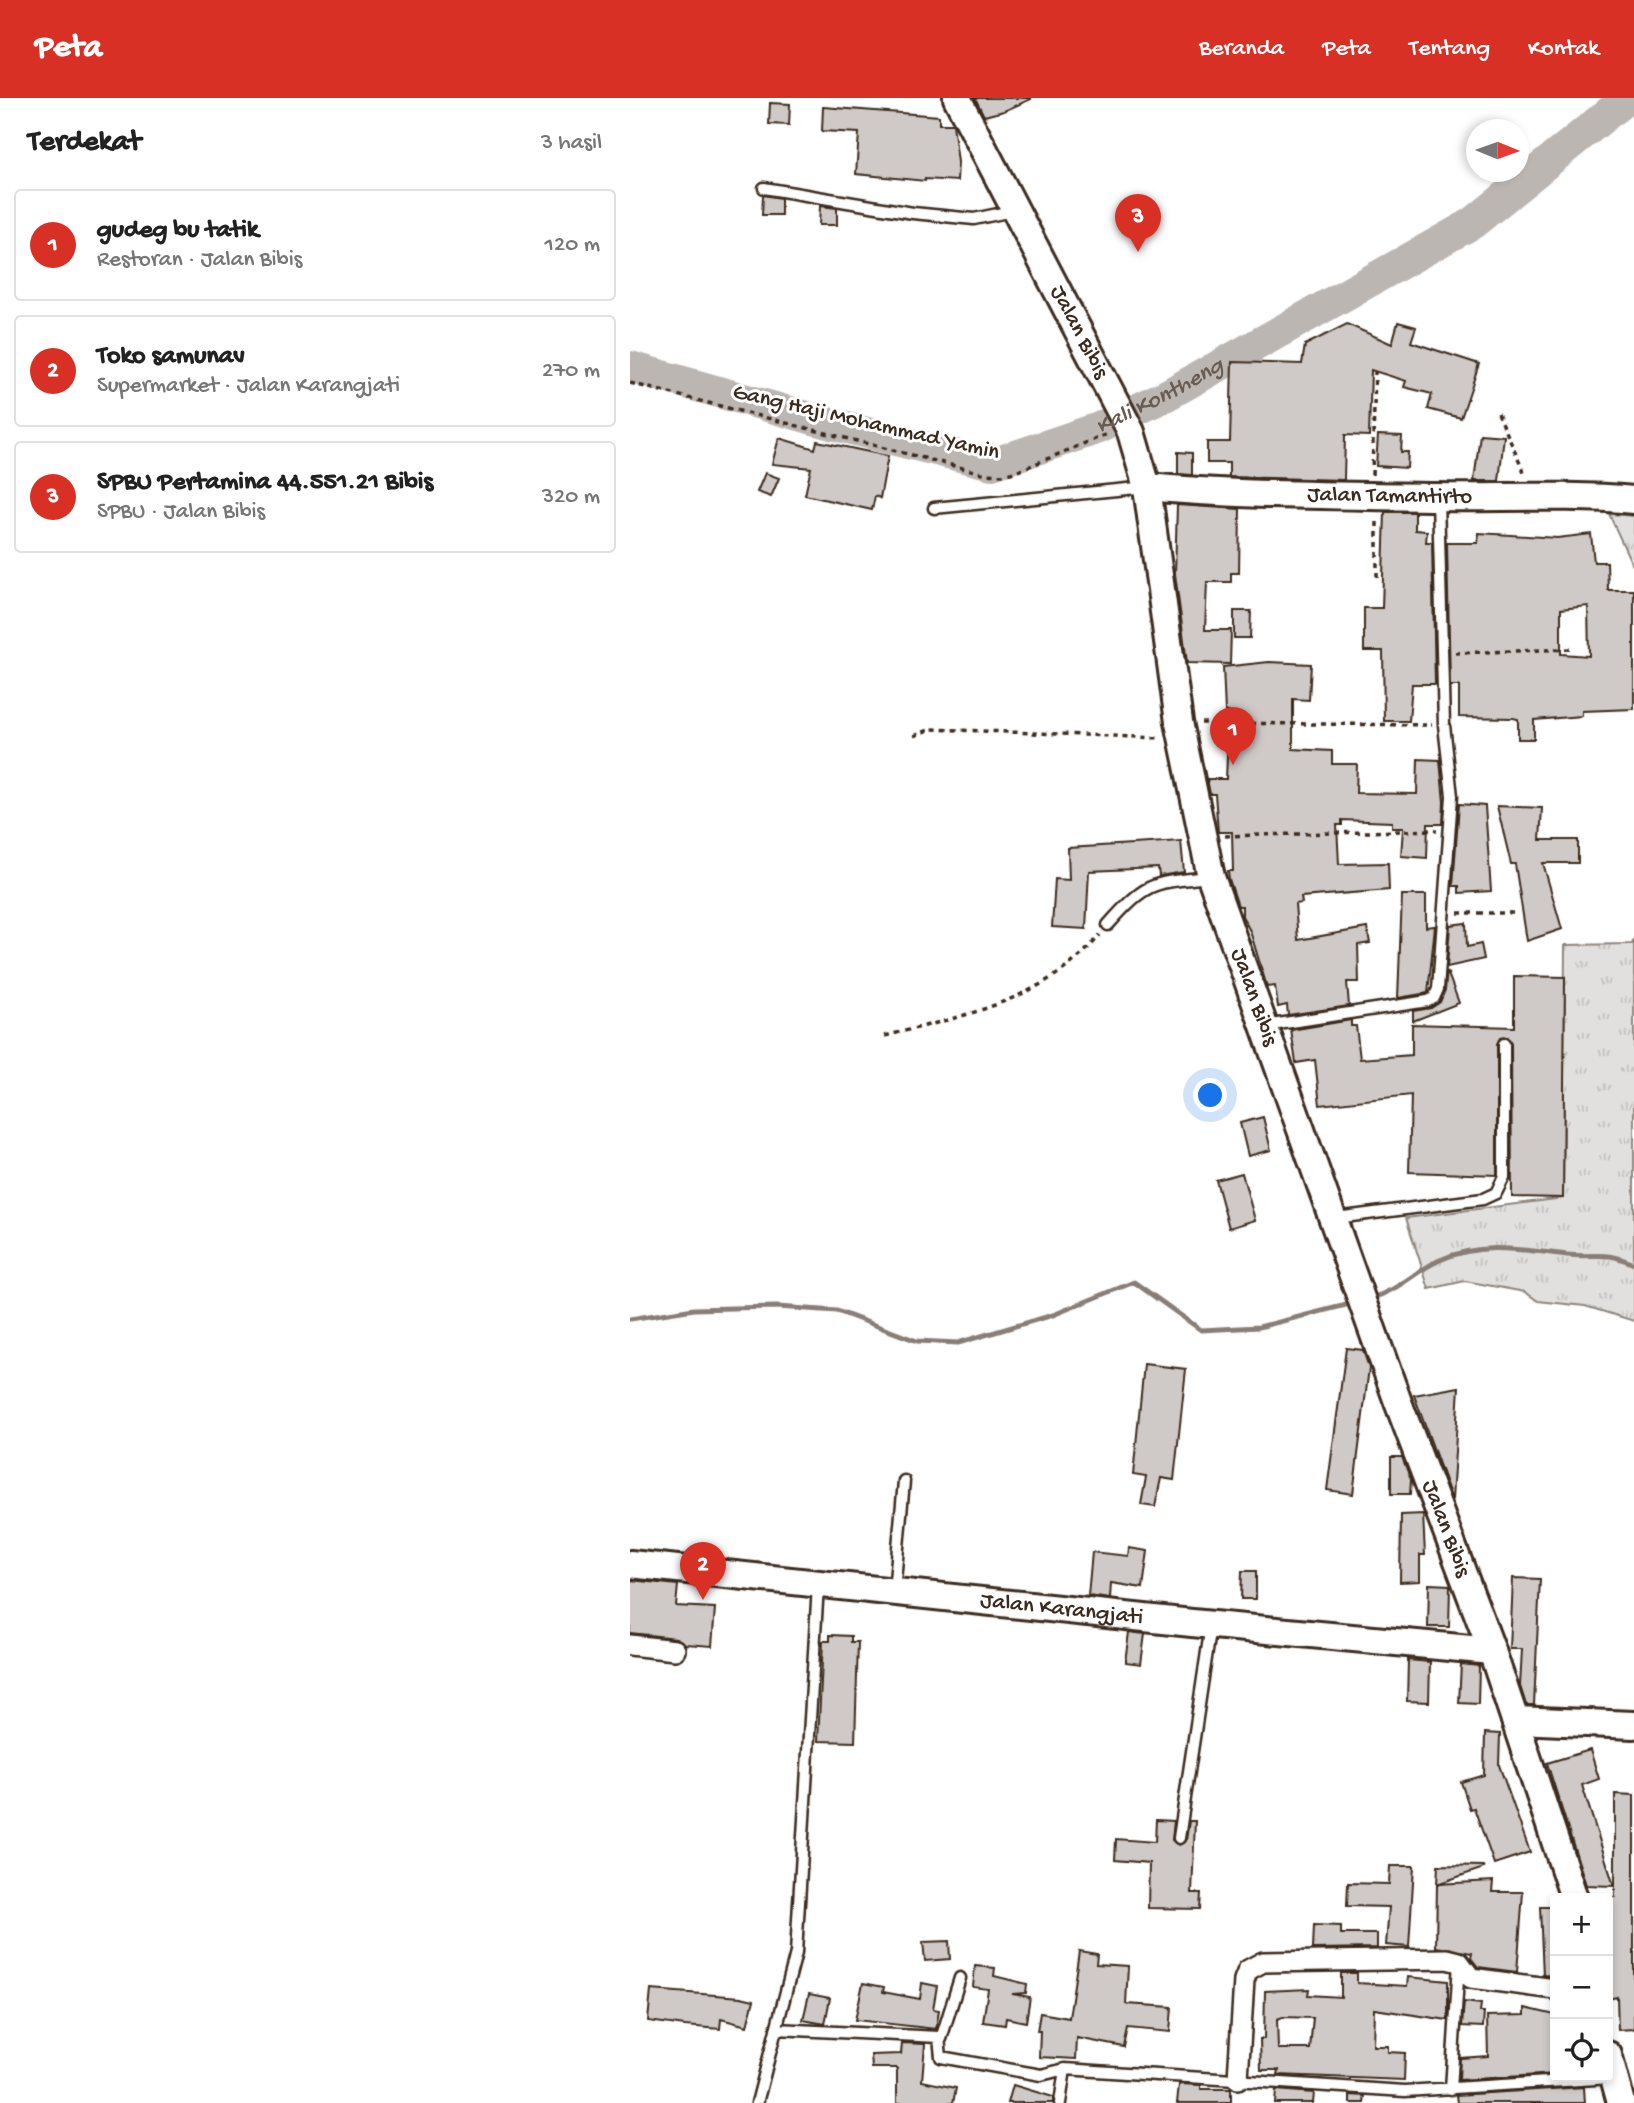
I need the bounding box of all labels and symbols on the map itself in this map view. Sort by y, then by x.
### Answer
north arrow [1466,119,1529,182]
pin: 3 [1115,194,1161,252]
street label: Jalan Bibis [1044,281,1115,384]
water label: Kali Kontheng [1091,351,1230,442]
street label: Gang Haji Mohammad Yamin [730,379,1002,467]
street label: Jalan Tamantirto [1307,481,1472,511]
pin: 1 [1210,707,1256,765]
street label: Jalan Bibis [1224,945,1284,1050]
your location [1193,1078,1227,1112]
street label: Jalan Bibis [1415,1476,1477,1581]
pin: 2 [680,1542,726,1600]
street label: Jalan Karangjati [979,1587,1144,1631]

